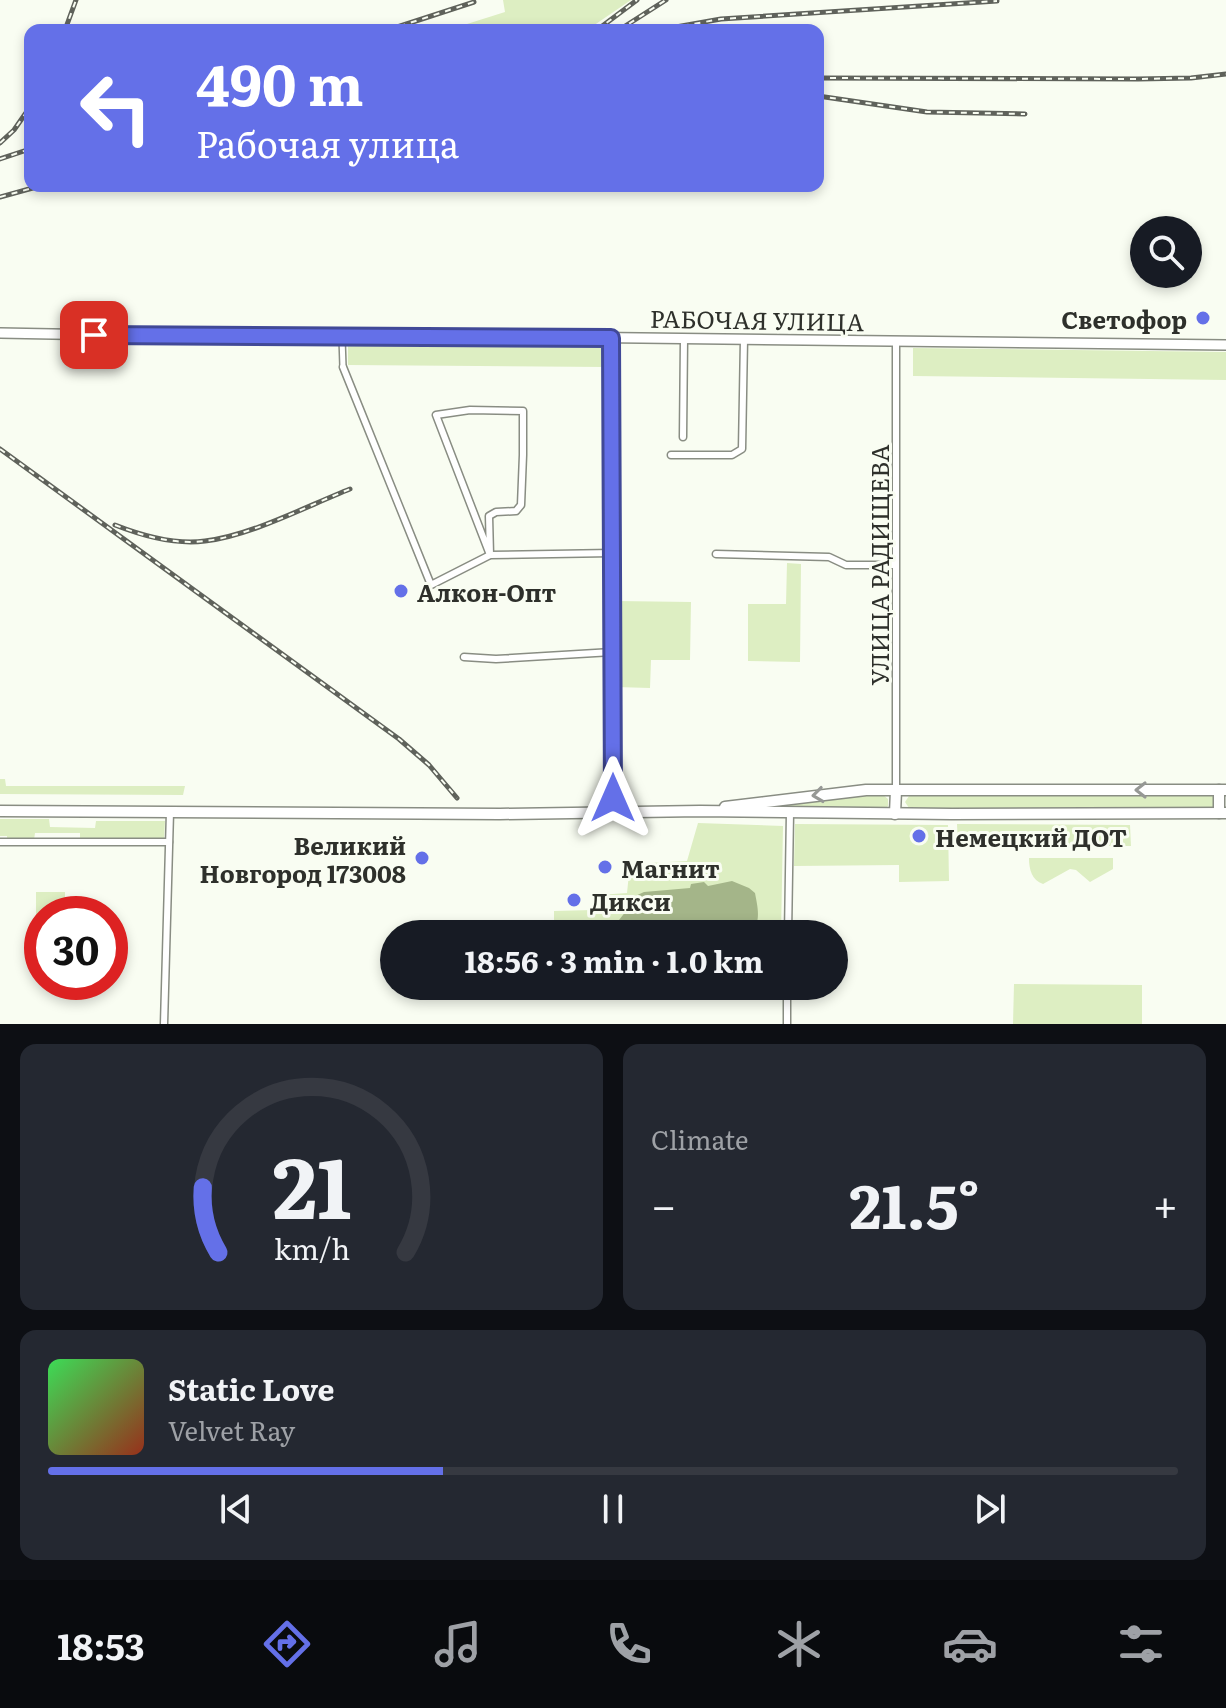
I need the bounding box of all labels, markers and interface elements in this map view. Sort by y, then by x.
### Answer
text: 490 m [196,40,364,123]
icon: left [64,56,168,160]
text: Рабочая улица [196,116,459,169]
map controls [1130,216,1202,288]
button: search [1130,216,1202,288]
street label: РАБОЧАЯ УЛИЦА [650,300,865,338]
pin [60,301,128,369]
place label: Светофор [1061,301,1187,336]
marker: Светофор [1194,309,1212,327]
icon: arrive [72,313,116,357]
street label: УЛИЦА РАДИЩЕВА [861,444,896,686]
place label: Алкон-Опт [417,574,557,609]
marker: Алкон-Опт [392,582,410,600]
position arrow [571,756,655,840]
one-way arrow [1134,781,1147,799]
one-way arrow [812,787,825,804]
place label: Немецкий ДОТ [935,819,1127,854]
place label: Великий Новгород 173008 [200,827,406,890]
marker: Немецкий ДОТ [910,827,928,845]
marker: Великий Новгород 173008 [413,849,431,867]
place label: Магнит [621,850,720,885]
marker: Магнит [596,858,614,876]
place label: Дикси [590,883,671,918]
marker: Дикси [565,891,583,909]
speed limit sign: 30 [24,896,128,1000]
text: 18:56 · 3 min · 1.0 km [465,938,763,982]
text: Climate [651,1119,749,1158]
text: 21 [272,1121,351,1245]
text: 21.5° [849,1158,980,1247]
text: − [651,1170,677,1236]
text: + [1152,1170,1178,1236]
text: km/h [273,1226,350,1269]
text: Static Love [168,1366,335,1410]
text: Velvet Ray [168,1410,295,1449]
icon: previous [214,1487,258,1531]
icon: pause [591,1487,635,1531]
icon: next [968,1487,1012,1531]
icon: directions [259,1616,315,1672]
icon: music [430,1616,486,1672]
icon: phone [601,1616,657,1672]
icon: climate [771,1616,827,1672]
icon: car [942,1616,998,1672]
icon: filters [1113,1616,1169,1672]
text: 18:53 [57,1618,145,1671]

